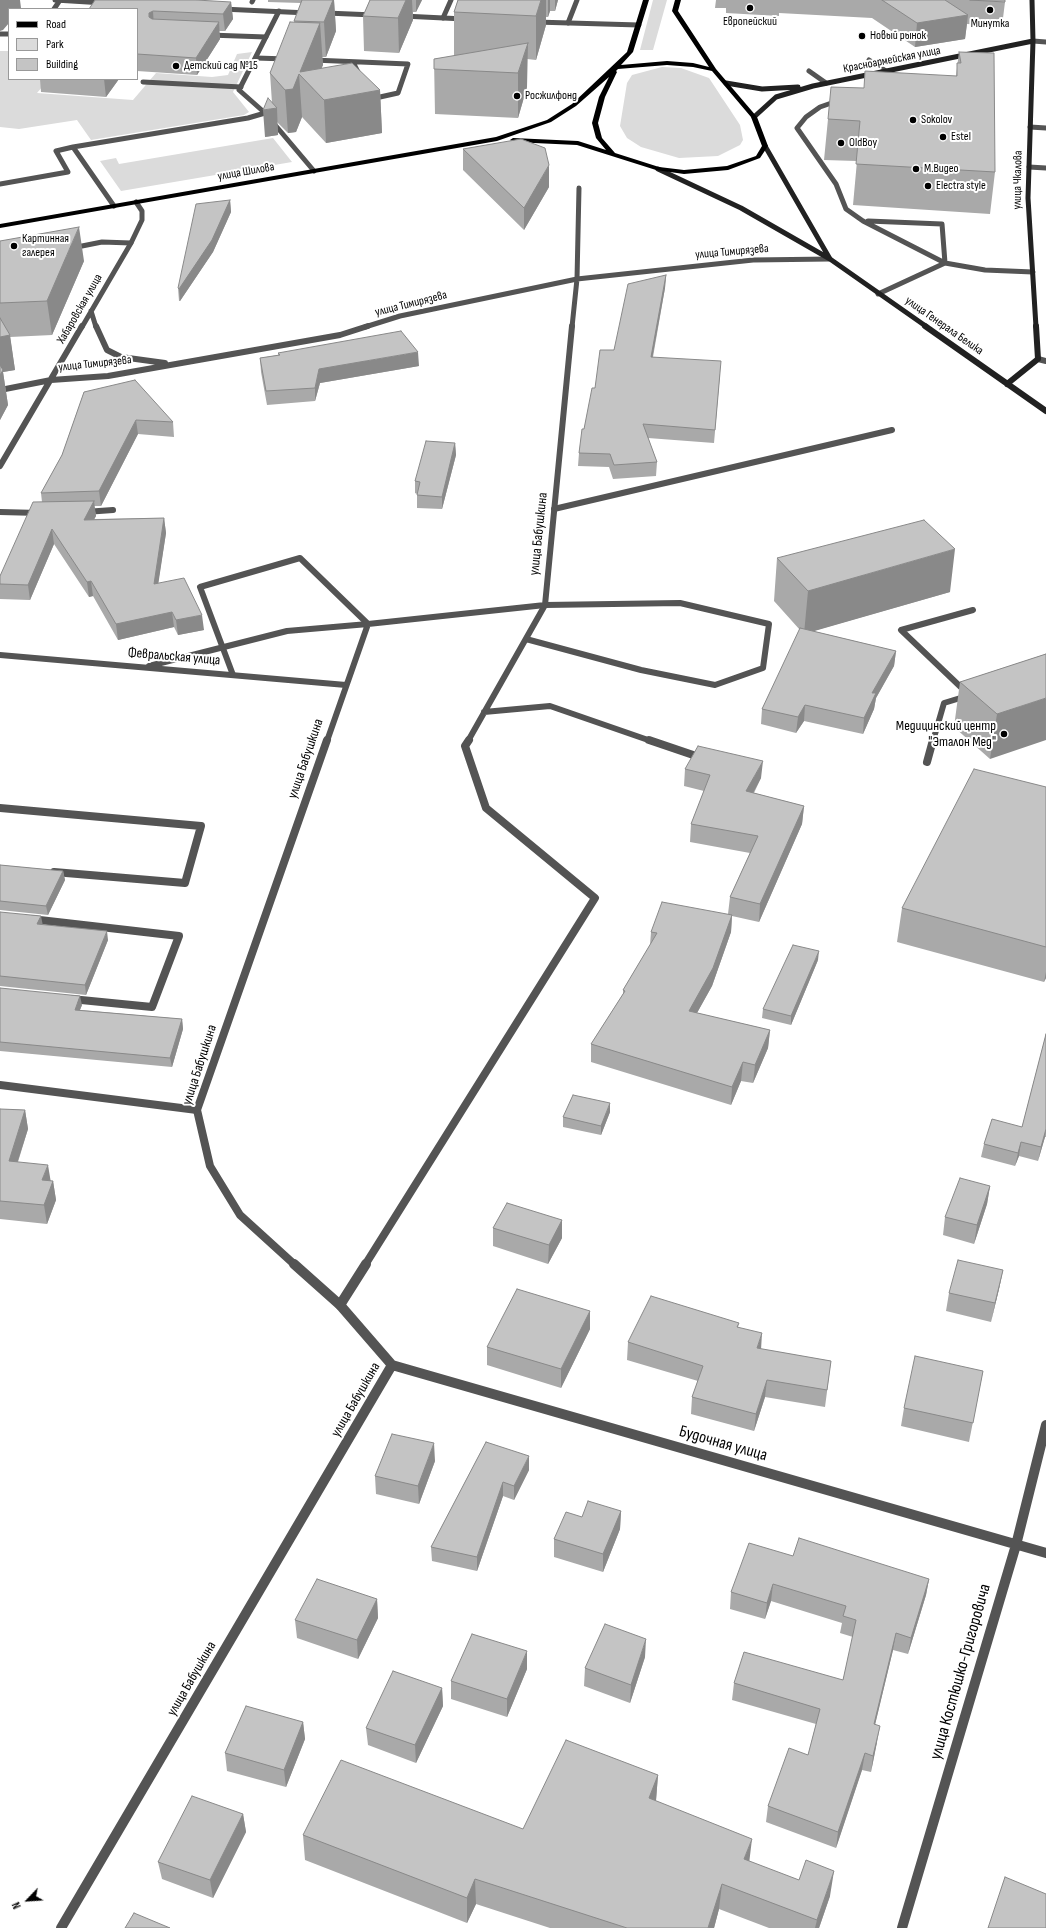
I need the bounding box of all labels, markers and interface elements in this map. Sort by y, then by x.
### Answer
marker: Европейский [745,3,755,13]
marker: Минутка [985,5,995,15]
legend [8,8,138,80]
place label: Европейский [723,15,777,29]
text: Road [46,17,66,32]
place label: Минутка [971,17,1009,31]
place label: Новый рынок [870,29,926,43]
marker: Новый рынок [857,31,867,41]
text: Park [46,37,64,52]
street label: Красноармейская улица [842,44,942,76]
text: Building [46,57,78,72]
place label: Детский сад №15 [184,59,258,73]
marker: Детский сад №15 [171,61,181,71]
place label: Росжилфонд [525,89,577,103]
marker: Росжилфонд [512,91,522,101]
place label: Sokolov [921,113,952,127]
marker: Sokolov [908,115,918,125]
place label: Estel [951,130,971,144]
marker: Estel [938,132,948,142]
place label: OldBoy [849,136,877,150]
marker: OldBoy [836,138,846,148]
street label: улица Чкалова [1010,150,1026,210]
street label: улица Шилова [216,160,276,184]
place label: М.Видео [924,162,959,176]
marker: М.Видео [911,164,921,174]
place label: Electra style [936,179,986,193]
marker: Electra style [923,181,933,191]
place label: Картинная галерея [22,232,69,260]
marker: Картинная галерея [9,241,19,251]
street label: улица Тимирязева [695,242,769,262]
street label: Хабаровская улица [54,272,106,346]
street label: улица Тимирязева [374,288,448,320]
street label: улица Генерала Белика [902,294,986,358]
street label: улица Тимирязева [58,353,132,375]
street label: улица Бабушкина [526,492,552,576]
street label: Февральская улица [127,645,221,669]
street label: улица Бабушкина [284,717,328,801]
place label: Медицинский центр "Эталон Мед" [896,718,996,750]
marker: Медицинский центр "Эталон Мед" [999,729,1009,739]
street label: улица Бабушкина [179,1023,221,1107]
street label: улица Бабушкина [328,1360,384,1440]
street label: Будочная улица [677,1422,769,1466]
street label: улица Костюшко-Григоровича [926,1582,996,1762]
street label: улица Бабушкина [164,1639,220,1719]
north arrow [8,1880,48,1920]
text: N [10,1900,24,1911]

